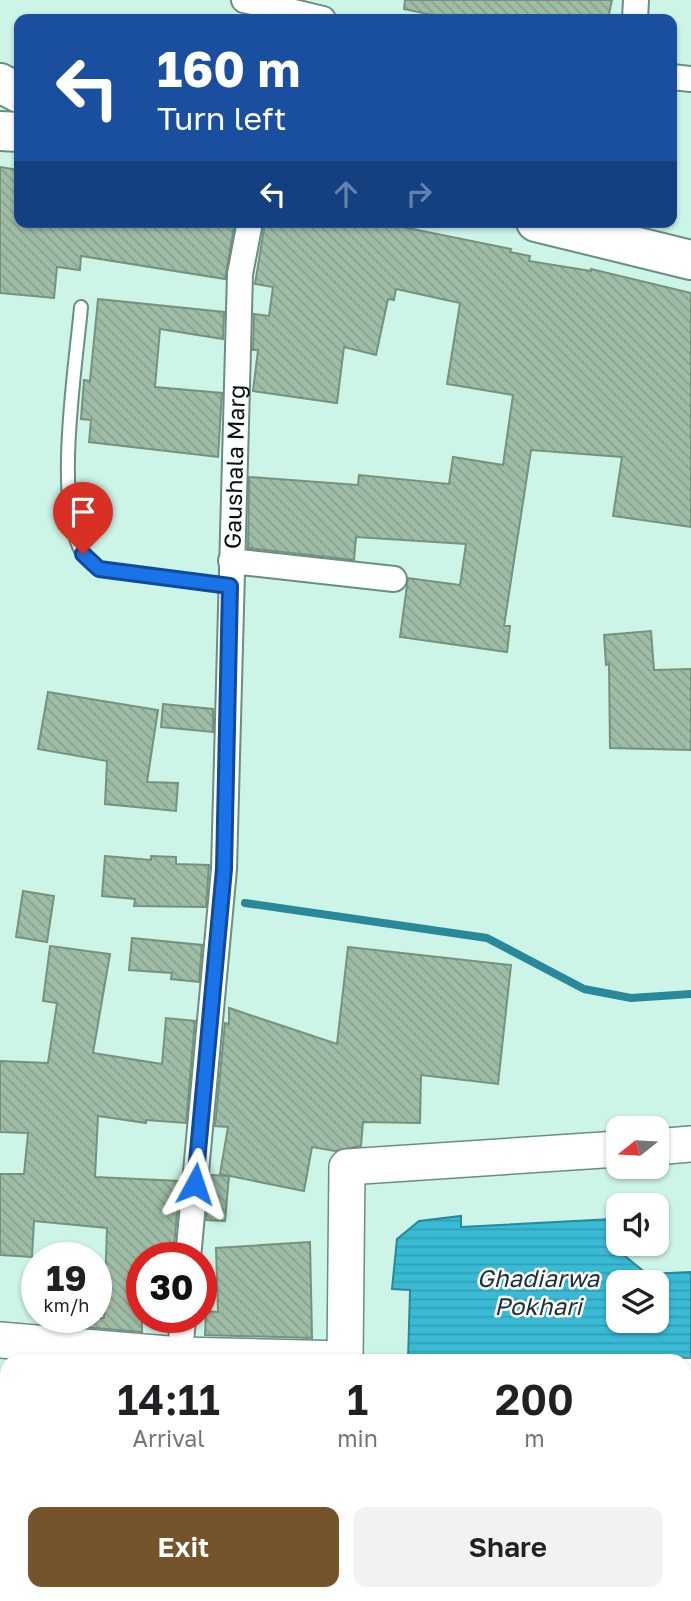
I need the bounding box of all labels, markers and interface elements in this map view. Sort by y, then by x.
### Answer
text: 160 m [157,39,300,98]
icon: left [42,42,133,133]
text: Turn left [157,99,286,137]
icon: left [254,175,292,213]
icon: ahead [327,175,365,213]
icon: right [400,175,438,213]
street label: Gaushala Marg [218,384,250,549]
pin [53,482,113,554]
icon: arrive [64,493,102,531]
north arrow [606,1116,668,1180]
map controls [606,1116,669,1333]
position arrow [158,1147,232,1221]
button: sound [606,1193,669,1256]
speed limit sign: 30 [126,1242,217,1333]
text: 19 [46,1257,87,1299]
water label: Ghadiarwa Pokhari [477,1263,601,1320]
button: layers [606,1270,669,1333]
text: km/h [44,1294,89,1316]
text: 14:11 [117,1374,220,1424]
text: 1 [347,1374,368,1424]
text: 200 [495,1374,574,1424]
text: Arrival [133,1424,205,1452]
text: min [337,1424,378,1452]
text: m [524,1424,545,1452]
button: Exit [28,1507,339,1587]
button: Share [353,1507,663,1587]

